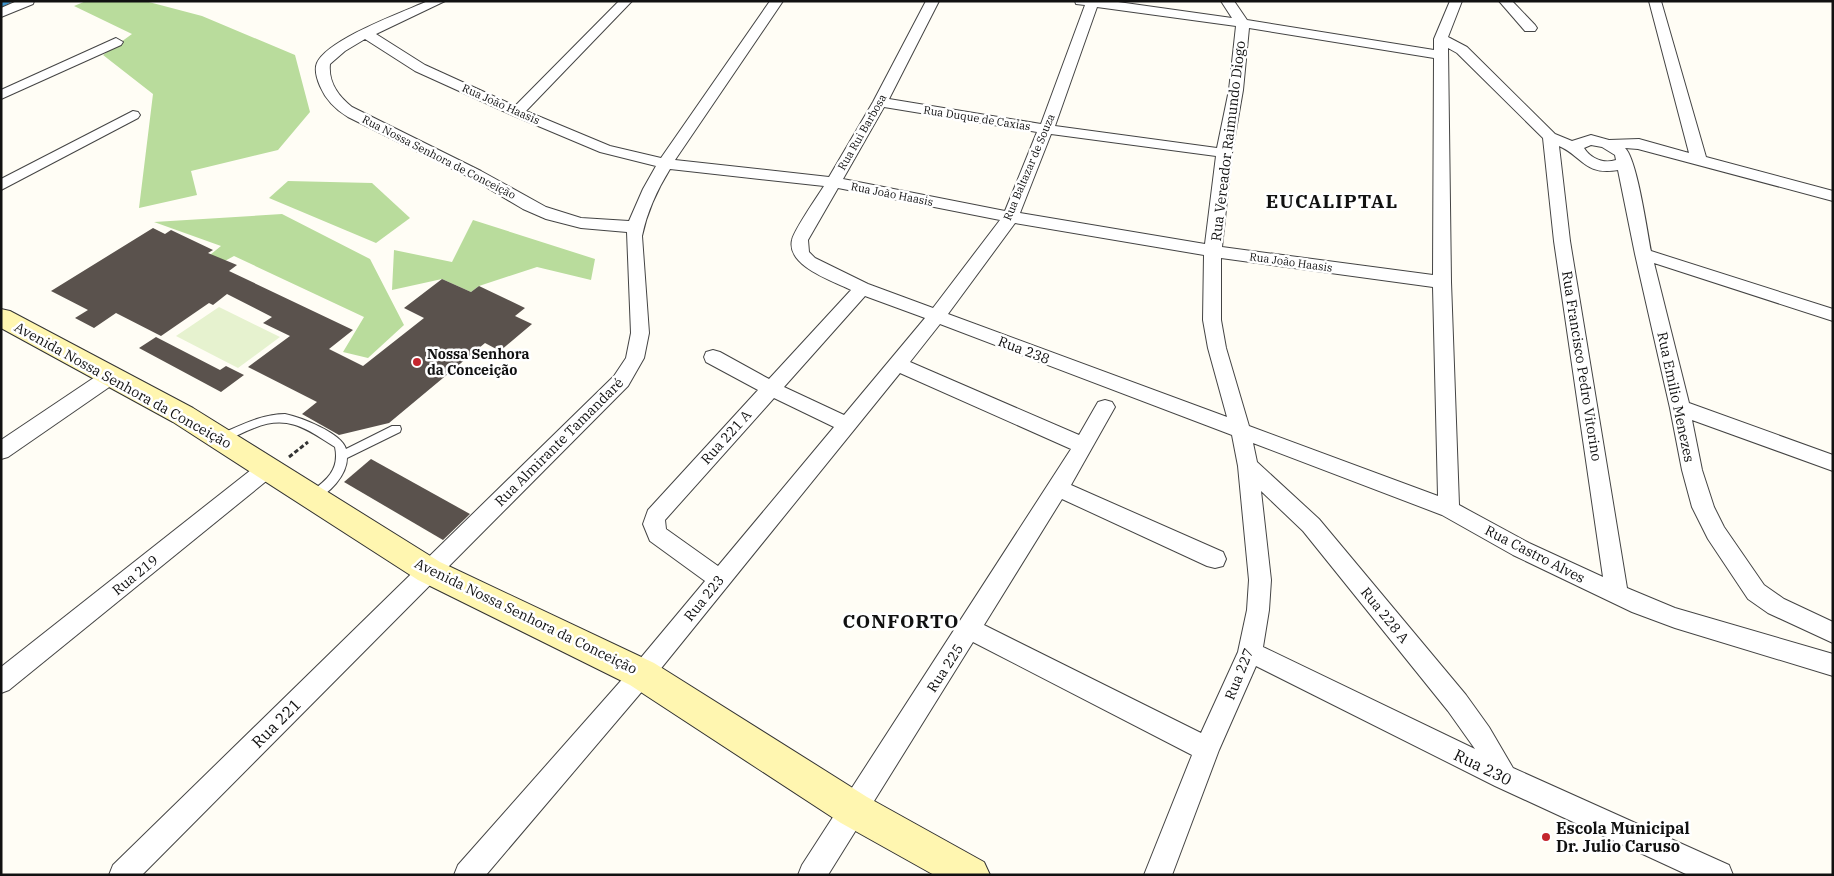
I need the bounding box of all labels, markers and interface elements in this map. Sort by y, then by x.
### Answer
street label: Rua Vereador Raimundo Diogo [1207,40,1249,242]
street label: Rua João Haasis [460,81,542,127]
street label: Rua Rui Barbosa [835,92,889,172]
street label: Rua Duque de Caxias [922,103,1032,133]
street label: Rua Nossa Senhora de Conceição [360,112,518,202]
street label: Rua Baltazar de Souza [1000,112,1058,222]
street label: Rua João Haasis [850,179,934,209]
district label: EUCALIPTAL [1266,189,1398,213]
street label: Rua João Haasis [1249,249,1333,275]
street label: Rua Francisco Pedro Vitorino [1558,270,1606,463]
street label: Avenida Nossa Senhora da Conceição [11,318,235,452]
street label: Rua Emilio Menezes [1653,330,1699,464]
street label: Rua 238 [996,332,1052,368]
place label: Nossa Senhora da Conceição [427,345,530,379]
marker: Nossa Senhora da Conceição [411,356,423,368]
street label: Rua Almirante Tamandaré [491,374,627,510]
street label: Rua 221 A [697,406,755,468]
street label: Rua Castro Alves [1482,521,1588,587]
street label: Rua 219 [108,551,162,599]
street label: Avenida Nossa Senhora da Conceição [412,554,640,678]
street label: Rua 223 [680,571,728,625]
street label: Rua 228 A [1357,583,1413,647]
district label: CONFORTO [842,609,960,633]
street label: Rua 225 [923,640,967,696]
street label: Rua 227 [1221,646,1257,702]
street label: Rua 221 [247,694,305,752]
street label: Rua 230 [1451,744,1515,790]
place label: Escola Municipal Dr. Julio Caruso [1556,818,1690,856]
marker: Escola Municipal Dr. Julio Caruso [1540,831,1552,843]

